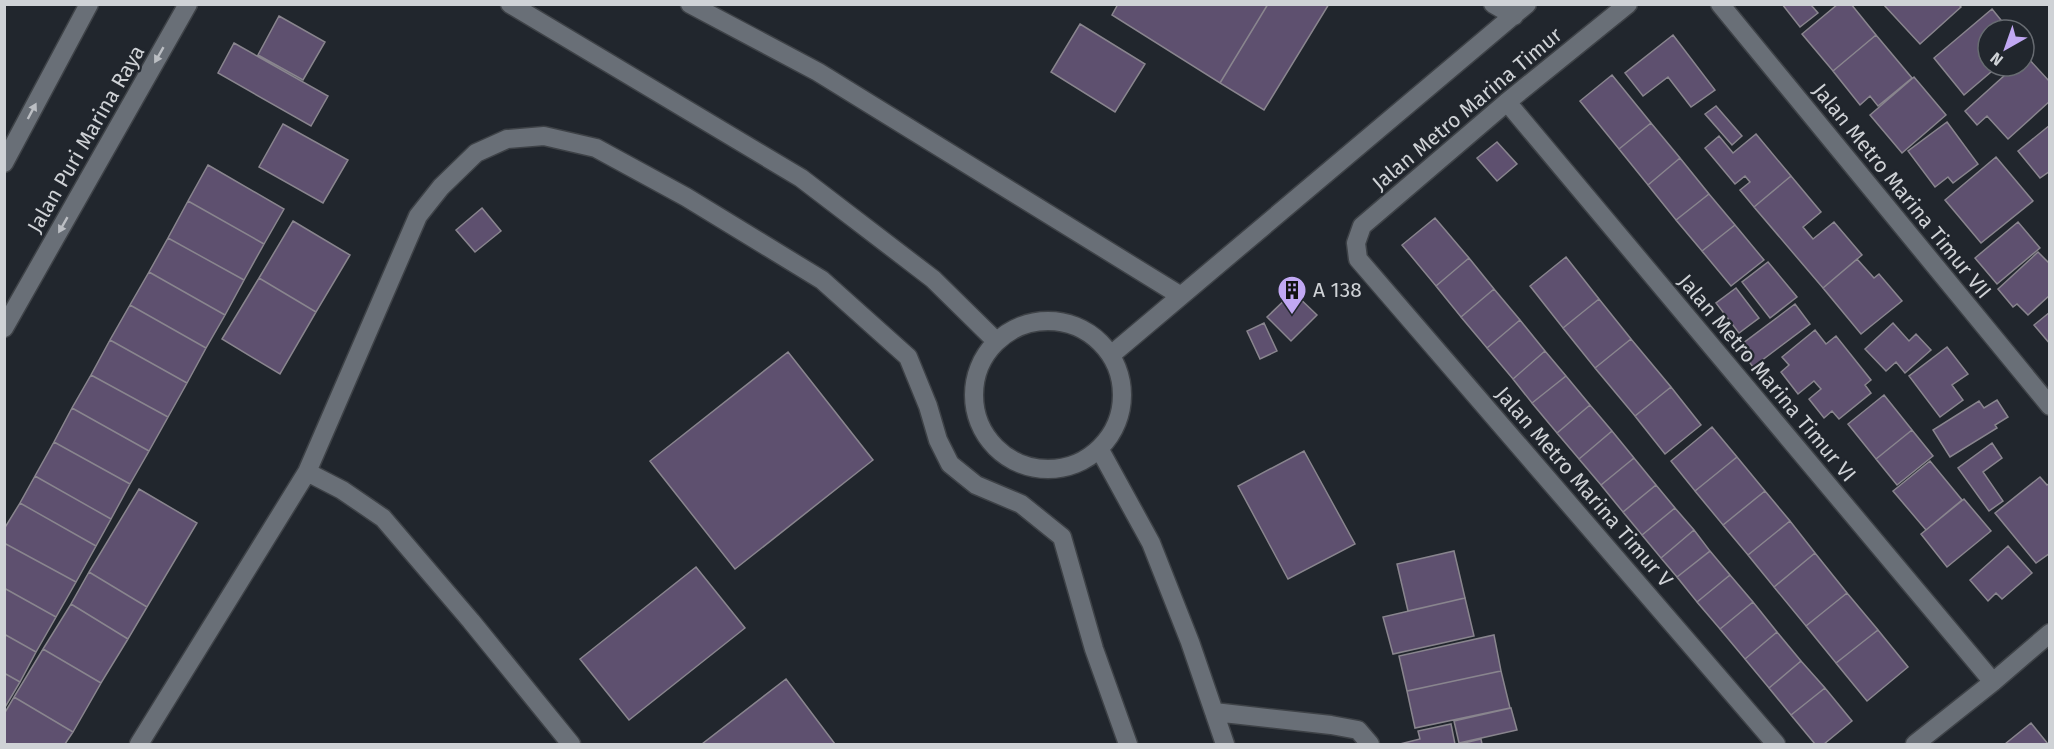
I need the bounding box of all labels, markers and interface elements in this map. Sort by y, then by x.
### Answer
north arrow [1976,18,2036,78]
street label: Jalan Metro Marina Timur [1367,22,1567,196]
street label: Jalan Puri Marina Raya [22,40,150,238]
one-way arrow [154,47,164,64]
text: N [1987,48,2007,70]
street label: Jalan Metro Marina Timur VII [1807,78,1997,304]
one-way arrow [27,102,37,119]
one-way arrow [58,217,68,234]
street label: Jalan Metro Marina Timur VI [1672,269,1862,487]
building icon: A 138 [1276,274,1308,316]
place label: A 138 [1313,277,1362,303]
street label: Jalan Metro Marina Timur V [1490,381,1678,593]

